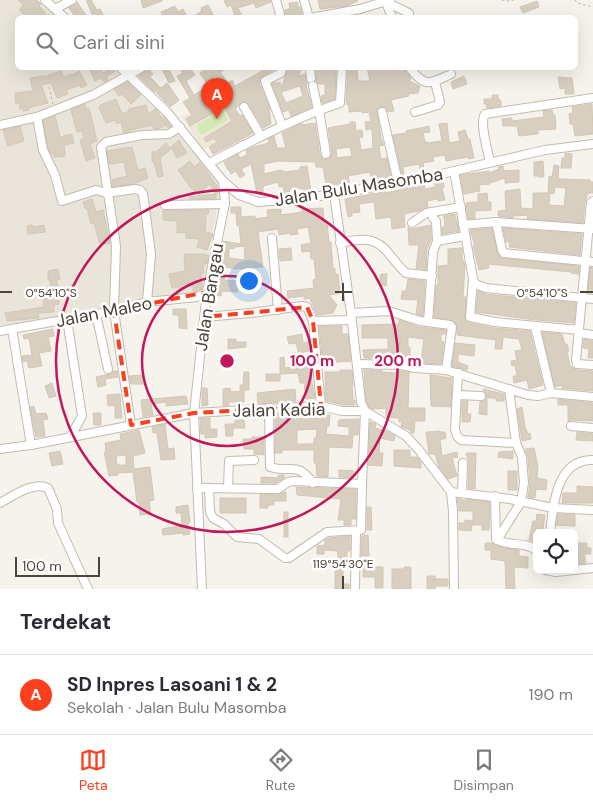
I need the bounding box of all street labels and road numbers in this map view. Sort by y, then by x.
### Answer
street label: Jalan Bulu Masomba [273,162,445,212]
street label: Jalan Bangau [189,241,229,353]
street label: Jalan Maleo [54,291,154,333]
street label: Jalan Kadia [232,397,326,423]

